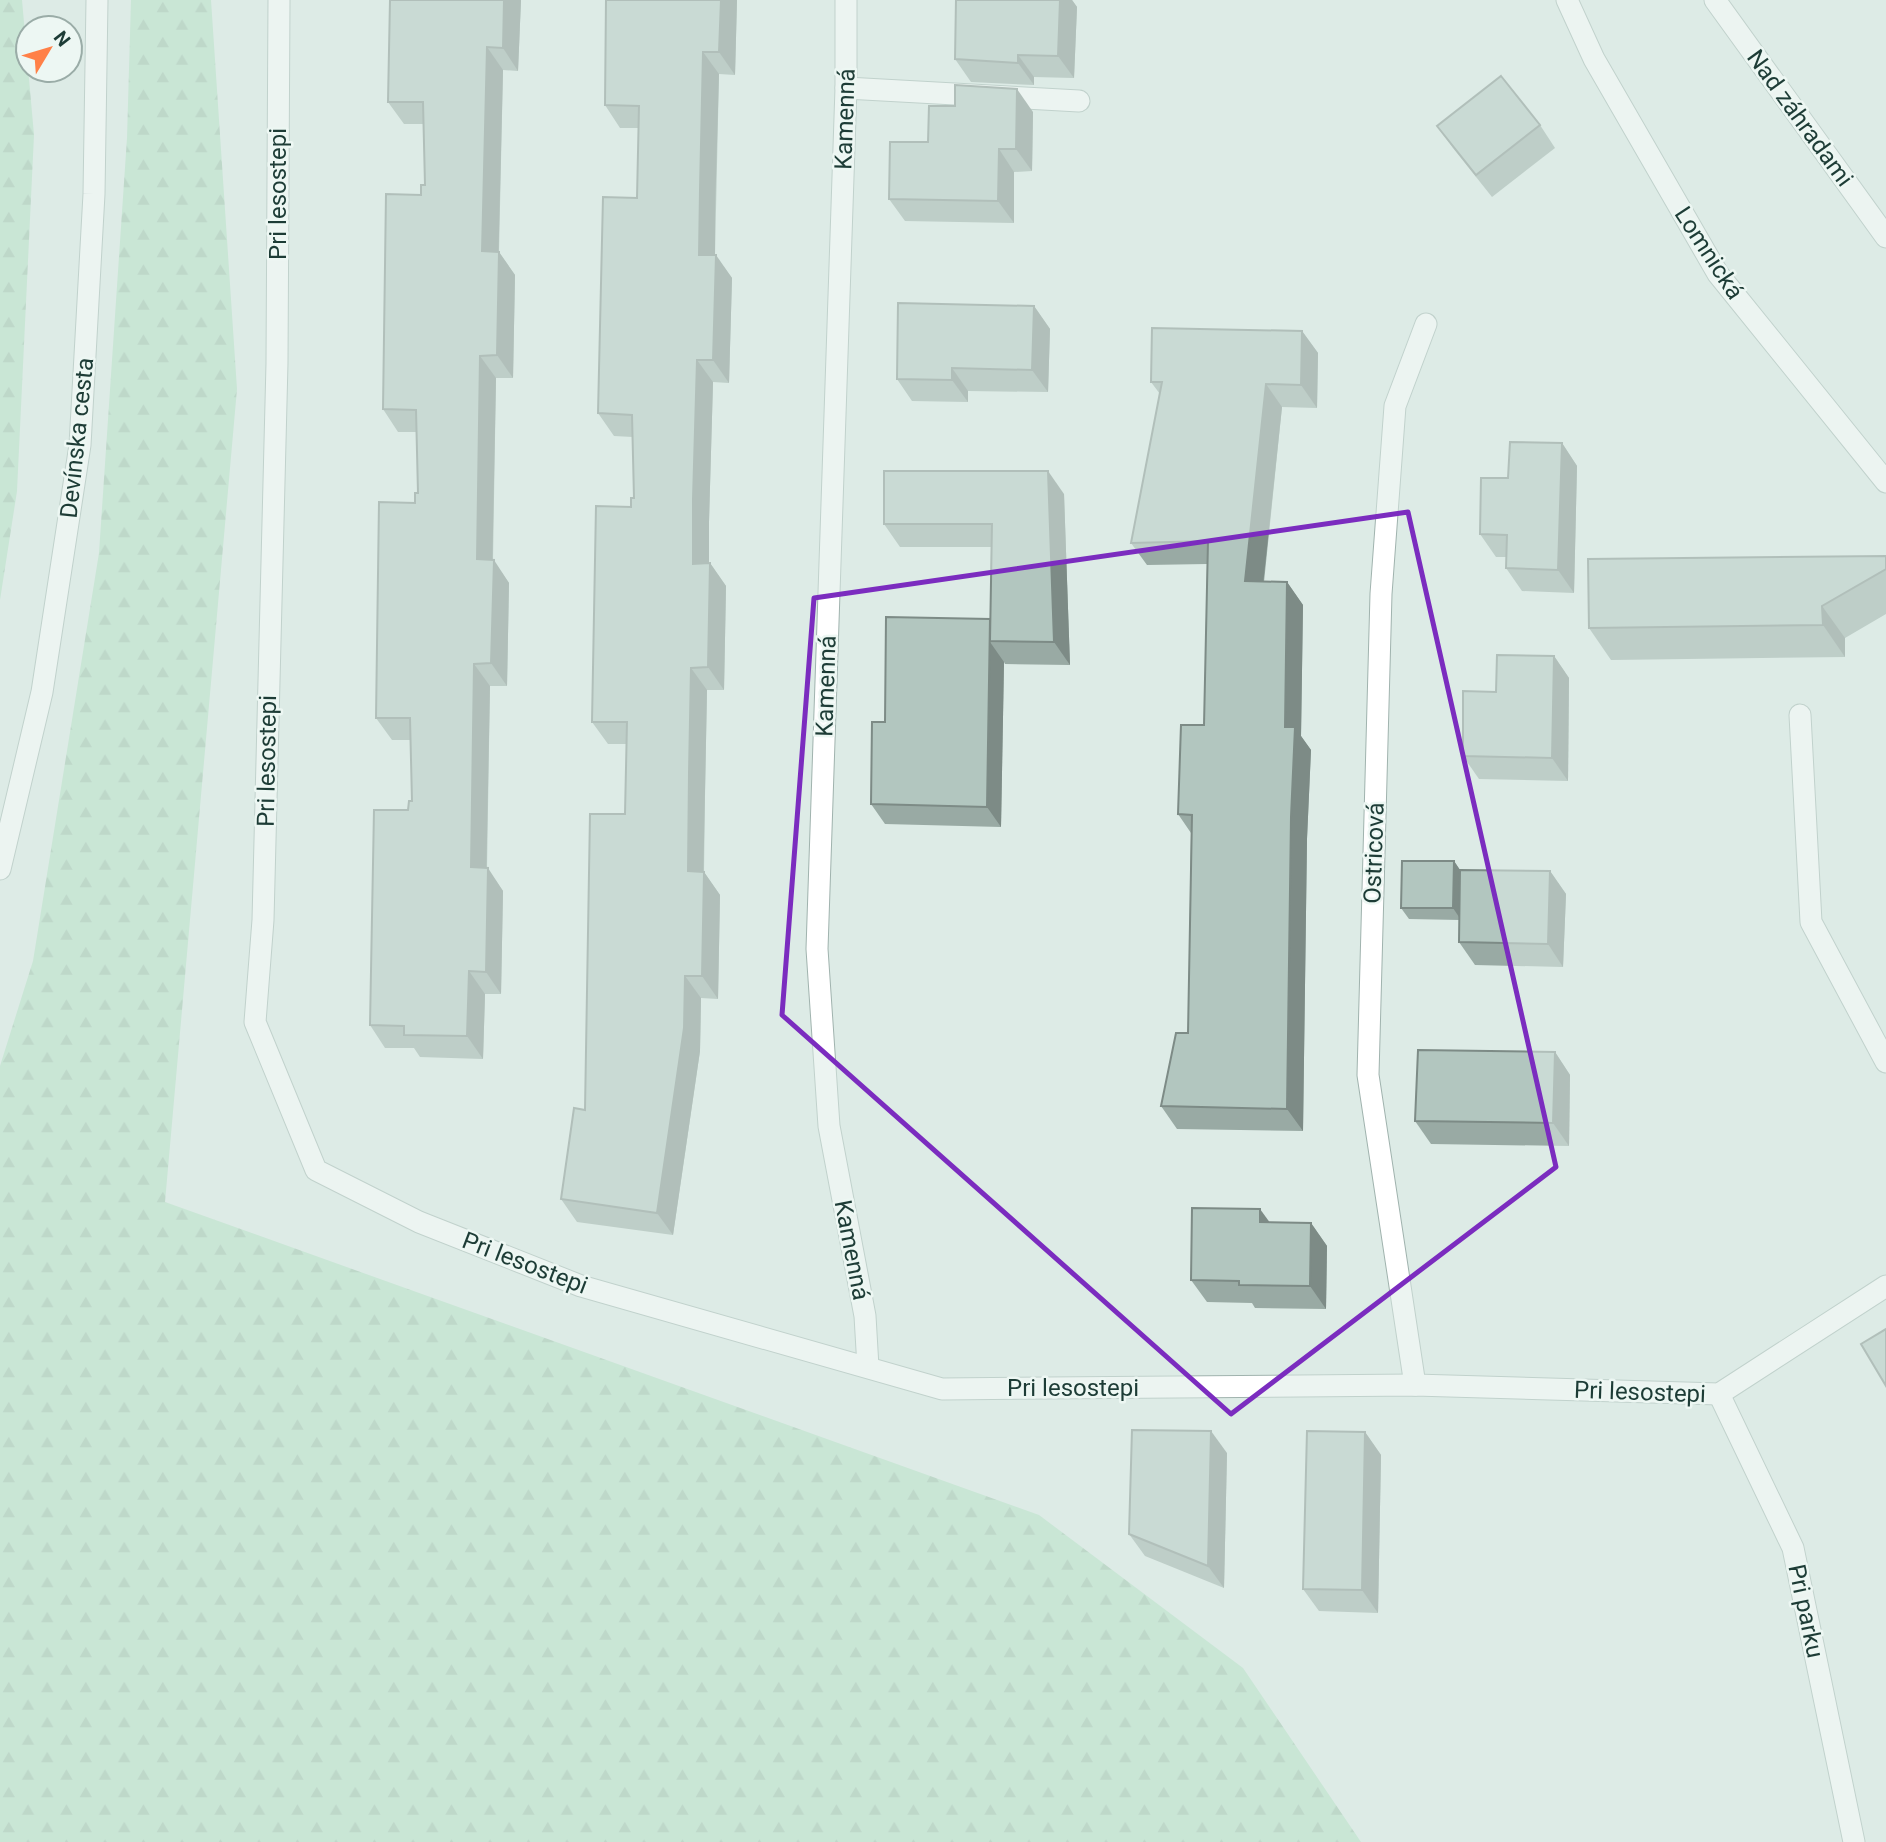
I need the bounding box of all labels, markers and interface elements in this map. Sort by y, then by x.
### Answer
north arrow [14,14,84,84]
text: N [49,26,75,51]
street label: Nad záhradami [1741,44,1859,192]
street label: Kamenná [829,68,861,170]
street label: Pri lesostepi [264,128,292,260]
street label: Lomnická [1669,202,1749,304]
street label: Devínska cesta [55,356,99,520]
street label: Kamenná [810,635,842,737]
street label: Pri lesostepi [252,695,282,827]
street label: Ostricová [1358,802,1390,904]
street label: Kamenná [829,1198,875,1302]
street label: Pri lesostepi [458,1226,592,1300]
street label: Pri lesostepi [1007,1374,1139,1402]
street label: Pri lesostepi [1574,1376,1706,1408]
street label: Pri parku [1782,1562,1830,1660]

